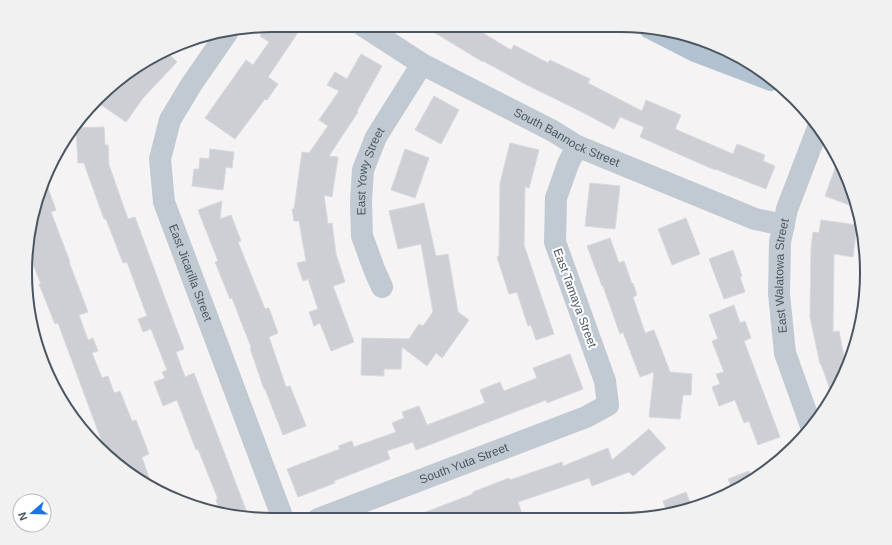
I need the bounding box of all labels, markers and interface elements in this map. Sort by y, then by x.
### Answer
street label: South Bannock Street [511,105,622,170]
street label: East Yowy Street [354,124,388,215]
street label: East Walatowa Street [772,217,792,334]
street label: East Jicarilla Street [166,222,215,324]
street label: East Tamaya Street [551,247,600,350]
street label: South Yuta Street [417,440,511,487]
north arrow [12,493,52,533]
text: N [16,511,30,522]

